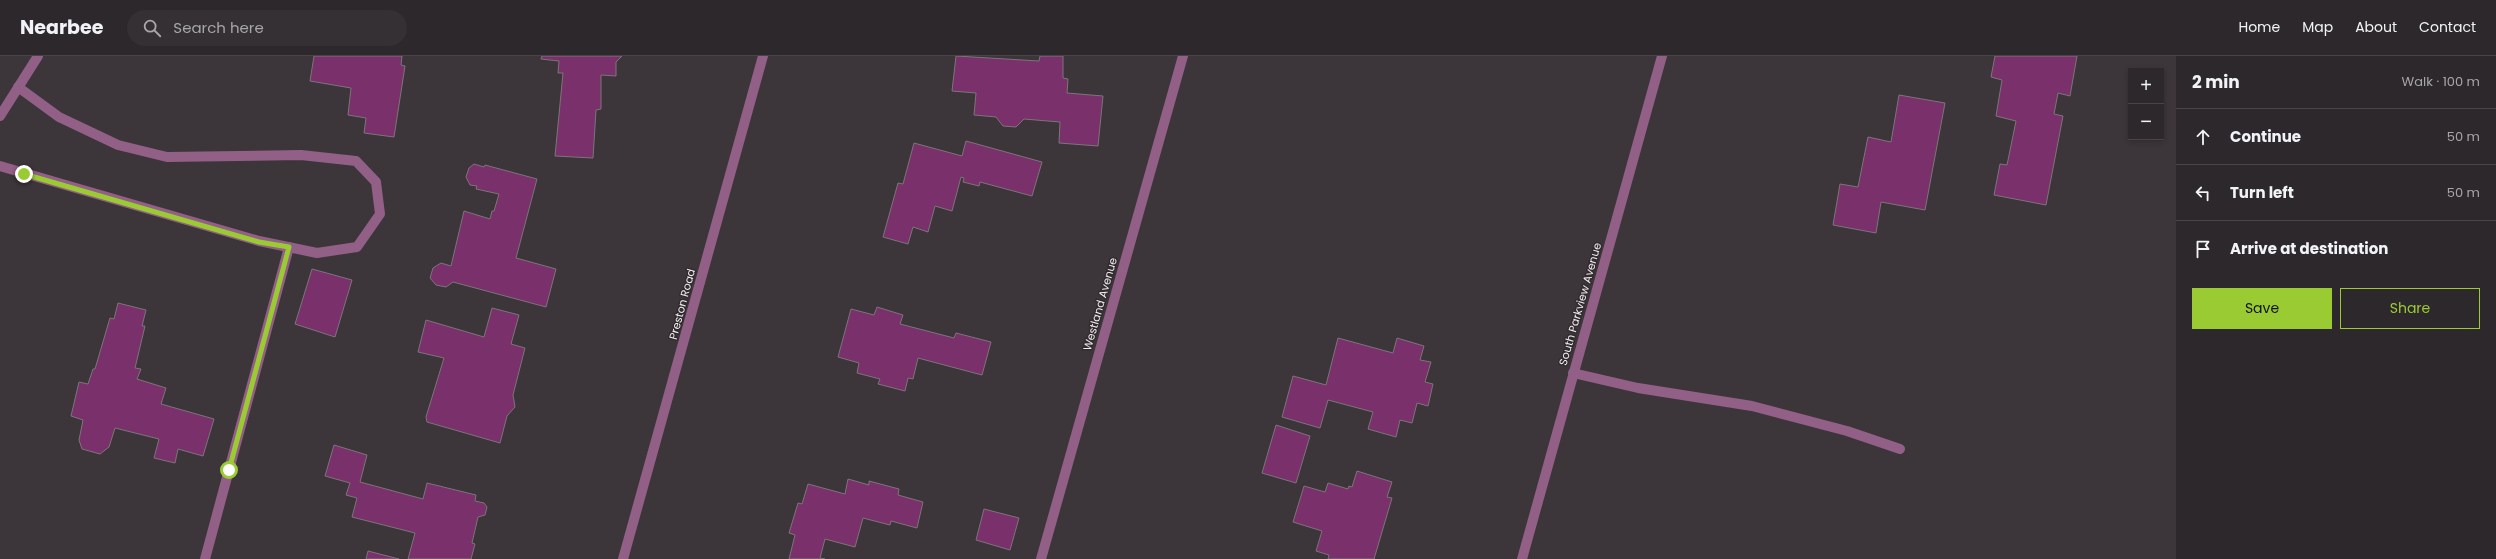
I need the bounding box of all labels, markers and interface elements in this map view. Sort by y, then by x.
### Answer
search box [127,10,407,46]
text: Nearbee [20,14,103,41]
icon: search [141,17,163,39]
text: Search here [173,17,264,38]
text: Home [2238,17,2280,37]
text: Map [2302,17,2333,37]
text: About [2355,17,2397,37]
text: Contact [2419,17,2476,37]
map controls [2128,68,2164,140]
button: + [2128,68,2164,104]
text: 2 min [2192,70,2240,94]
text: Walk · 100 m [2402,72,2480,91]
button: − [2128,104,2164,140]
icon: ahead [2192,126,2214,148]
text: Continue [2230,126,2301,147]
text: 50 m [2447,127,2480,146]
route end [15,165,33,183]
icon: left [2192,182,2214,204]
text: Turn left [2230,182,2294,203]
text: 50 m [2447,183,2480,202]
icon: arrive [2192,238,2214,260]
text: Arrive at destination [2230,238,2388,259]
street label: South Parkview Avenue [1555,241,1605,367]
street label: Westland Avenue [1079,255,1121,352]
street label: Preston Road [665,267,699,341]
button: Save [2192,288,2332,329]
button: Share [2340,288,2480,329]
route start [220,461,238,479]

